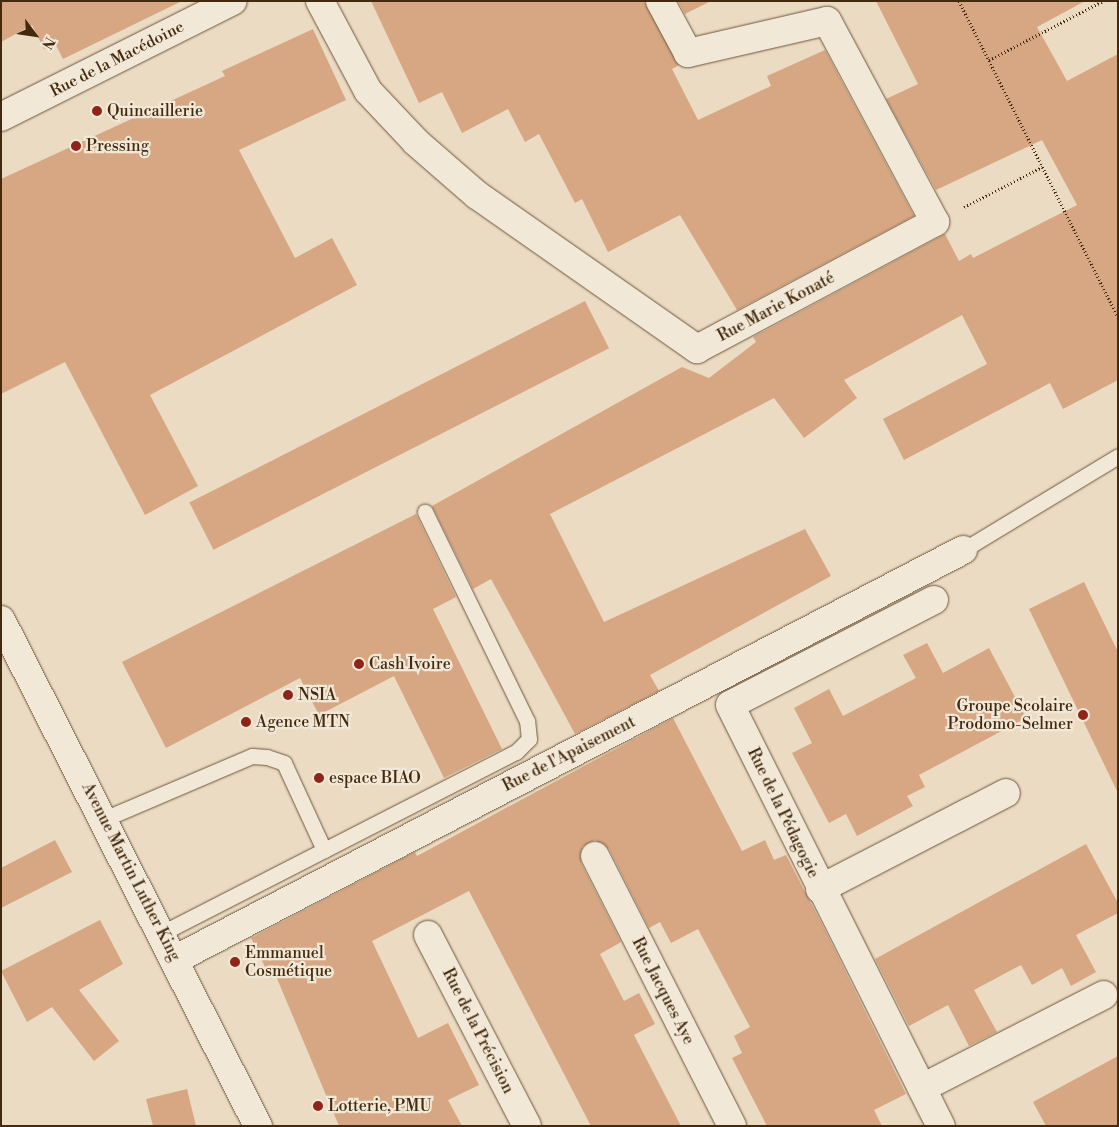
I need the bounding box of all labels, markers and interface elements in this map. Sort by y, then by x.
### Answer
north arrow [10,10,60,60]
street label: Rue de la Macédoine [47,17,187,101]
text: N [37,33,58,52]
place label: Quincaillerie [107,101,203,121]
marker: Quincaillerie [91,105,103,117]
place label: Pressing [86,136,149,156]
marker: Pressing [70,140,82,152]
street label: Rue Marie Konaté [714,268,838,346]
place label: Cash Ivoire [369,654,451,674]
marker: Cash Ivoire [353,658,365,670]
place label: NSIA [298,685,336,705]
marker: NSIA [282,689,294,701]
place label: Groupe Scolaire Prodomo-Selmer [948,696,1073,734]
marker: Groupe Scolaire Prodomo-Selmer [1077,709,1089,721]
place label: Agence MTN [256,712,350,732]
street label: Rue de l'Apaisement [499,712,639,796]
marker: Agence MTN [240,716,252,728]
street label: Rue de la Pédagogie [743,745,823,881]
place label: espace BIAO [329,768,421,788]
marker: espace BIAO [313,772,325,784]
street label: Avenue Martin Luther King [78,780,184,964]
street label: Rue Jacques Aye [628,934,698,1048]
place label: Emmanuel Cosmétique [245,943,332,981]
marker: Emmanuel Cosmétique [229,956,241,968]
street label: Rue de la Précision [438,965,518,1097]
place label: Lotterie, PMU [328,1096,431,1116]
marker: Lotterie, PMU [312,1100,324,1112]

